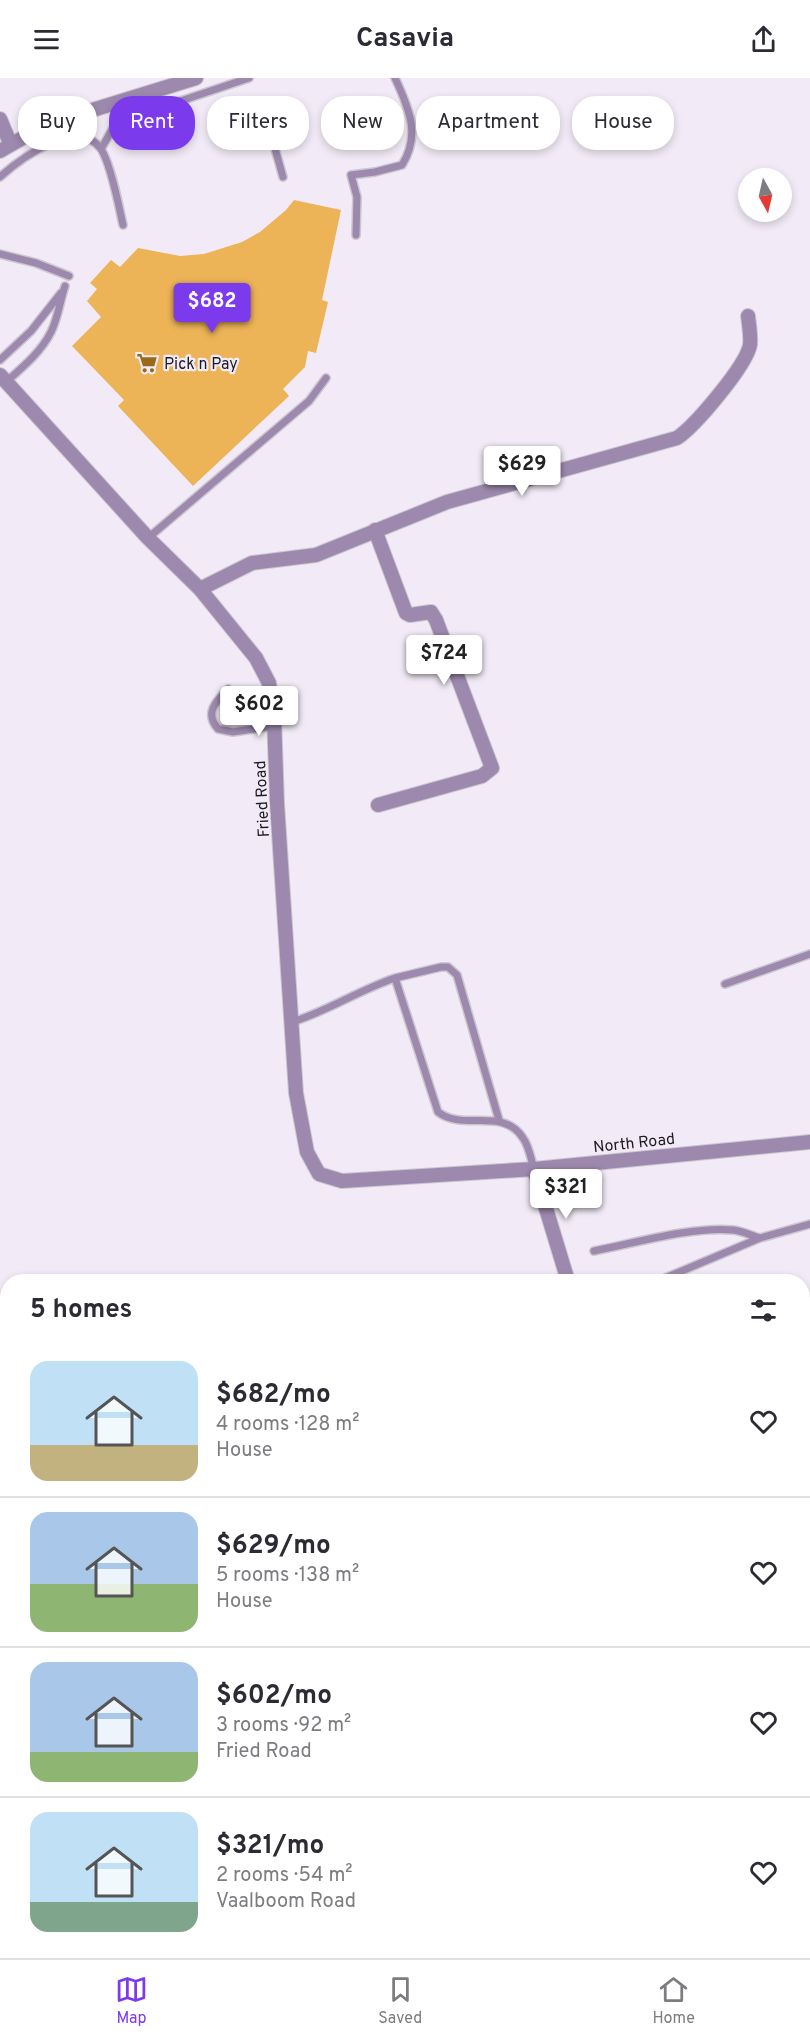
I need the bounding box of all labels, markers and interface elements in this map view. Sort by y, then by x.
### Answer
text: Casavia [356,22,454,56]
icon: menu [30,23,63,56]
icon: share [747,23,780,56]
chip: Buy [18,96,97,150]
chip: Rent [109,96,195,150]
chip: Filters [207,96,309,150]
chip: New [321,96,404,150]
chip: Apartment [416,96,560,150]
chip: House [572,96,674,150]
north arrow [738,168,792,222]
map controls [738,168,792,222]
pin: $682 [176,283,248,334]
text: $682 [188,289,236,315]
supermarket icon: Pick n Pay [135,351,159,375]
place label: Pick n Pay [164,355,238,375]
pin: $629 [486,446,558,497]
text: $629 [498,452,546,478]
pin: $724 [408,635,480,686]
text: $724 [420,641,468,667]
pin: $602 [223,686,295,737]
text: $602 [234,692,284,718]
street label: Fried Road [251,760,275,838]
street label: North Road [592,1130,676,1158]
pin: $321 [530,1169,602,1220]
text: $321 [544,1175,588,1201]
text: 5 homes [30,1294,132,1327]
icon: filters [747,1294,780,1327]
text: $682/mo [216,1379,331,1412]
icon: home [78,1385,150,1457]
icon: heart [747,1405,780,1438]
text: 4 rooms · 128 m² [216,1412,359,1438]
text: House [216,1438,272,1464]
text: $629/mo [216,1530,331,1563]
icon: home [78,1536,150,1608]
icon: heart [747,1556,780,1589]
text: 5 rooms · 138 m² [216,1563,359,1589]
text: House [216,1589,272,1615]
text: $602/mo [216,1680,332,1713]
icon: home [78,1686,150,1758]
icon: heart [747,1706,780,1739]
text: 3 rooms · 92 m² [216,1713,351,1739]
text: Fried Road [216,1739,312,1765]
text: $321/mo [216,1830,324,1863]
icon: home [78,1836,150,1908]
icon: heart [747,1856,780,1889]
text: 2 rooms · 54 m² [216,1863,353,1889]
text: Vaalboom Road [216,1889,356,1915]
tab: Map [115,1973,148,2029]
tab: Saved [378,1973,422,2029]
tab: Home [652,1973,695,2029]

